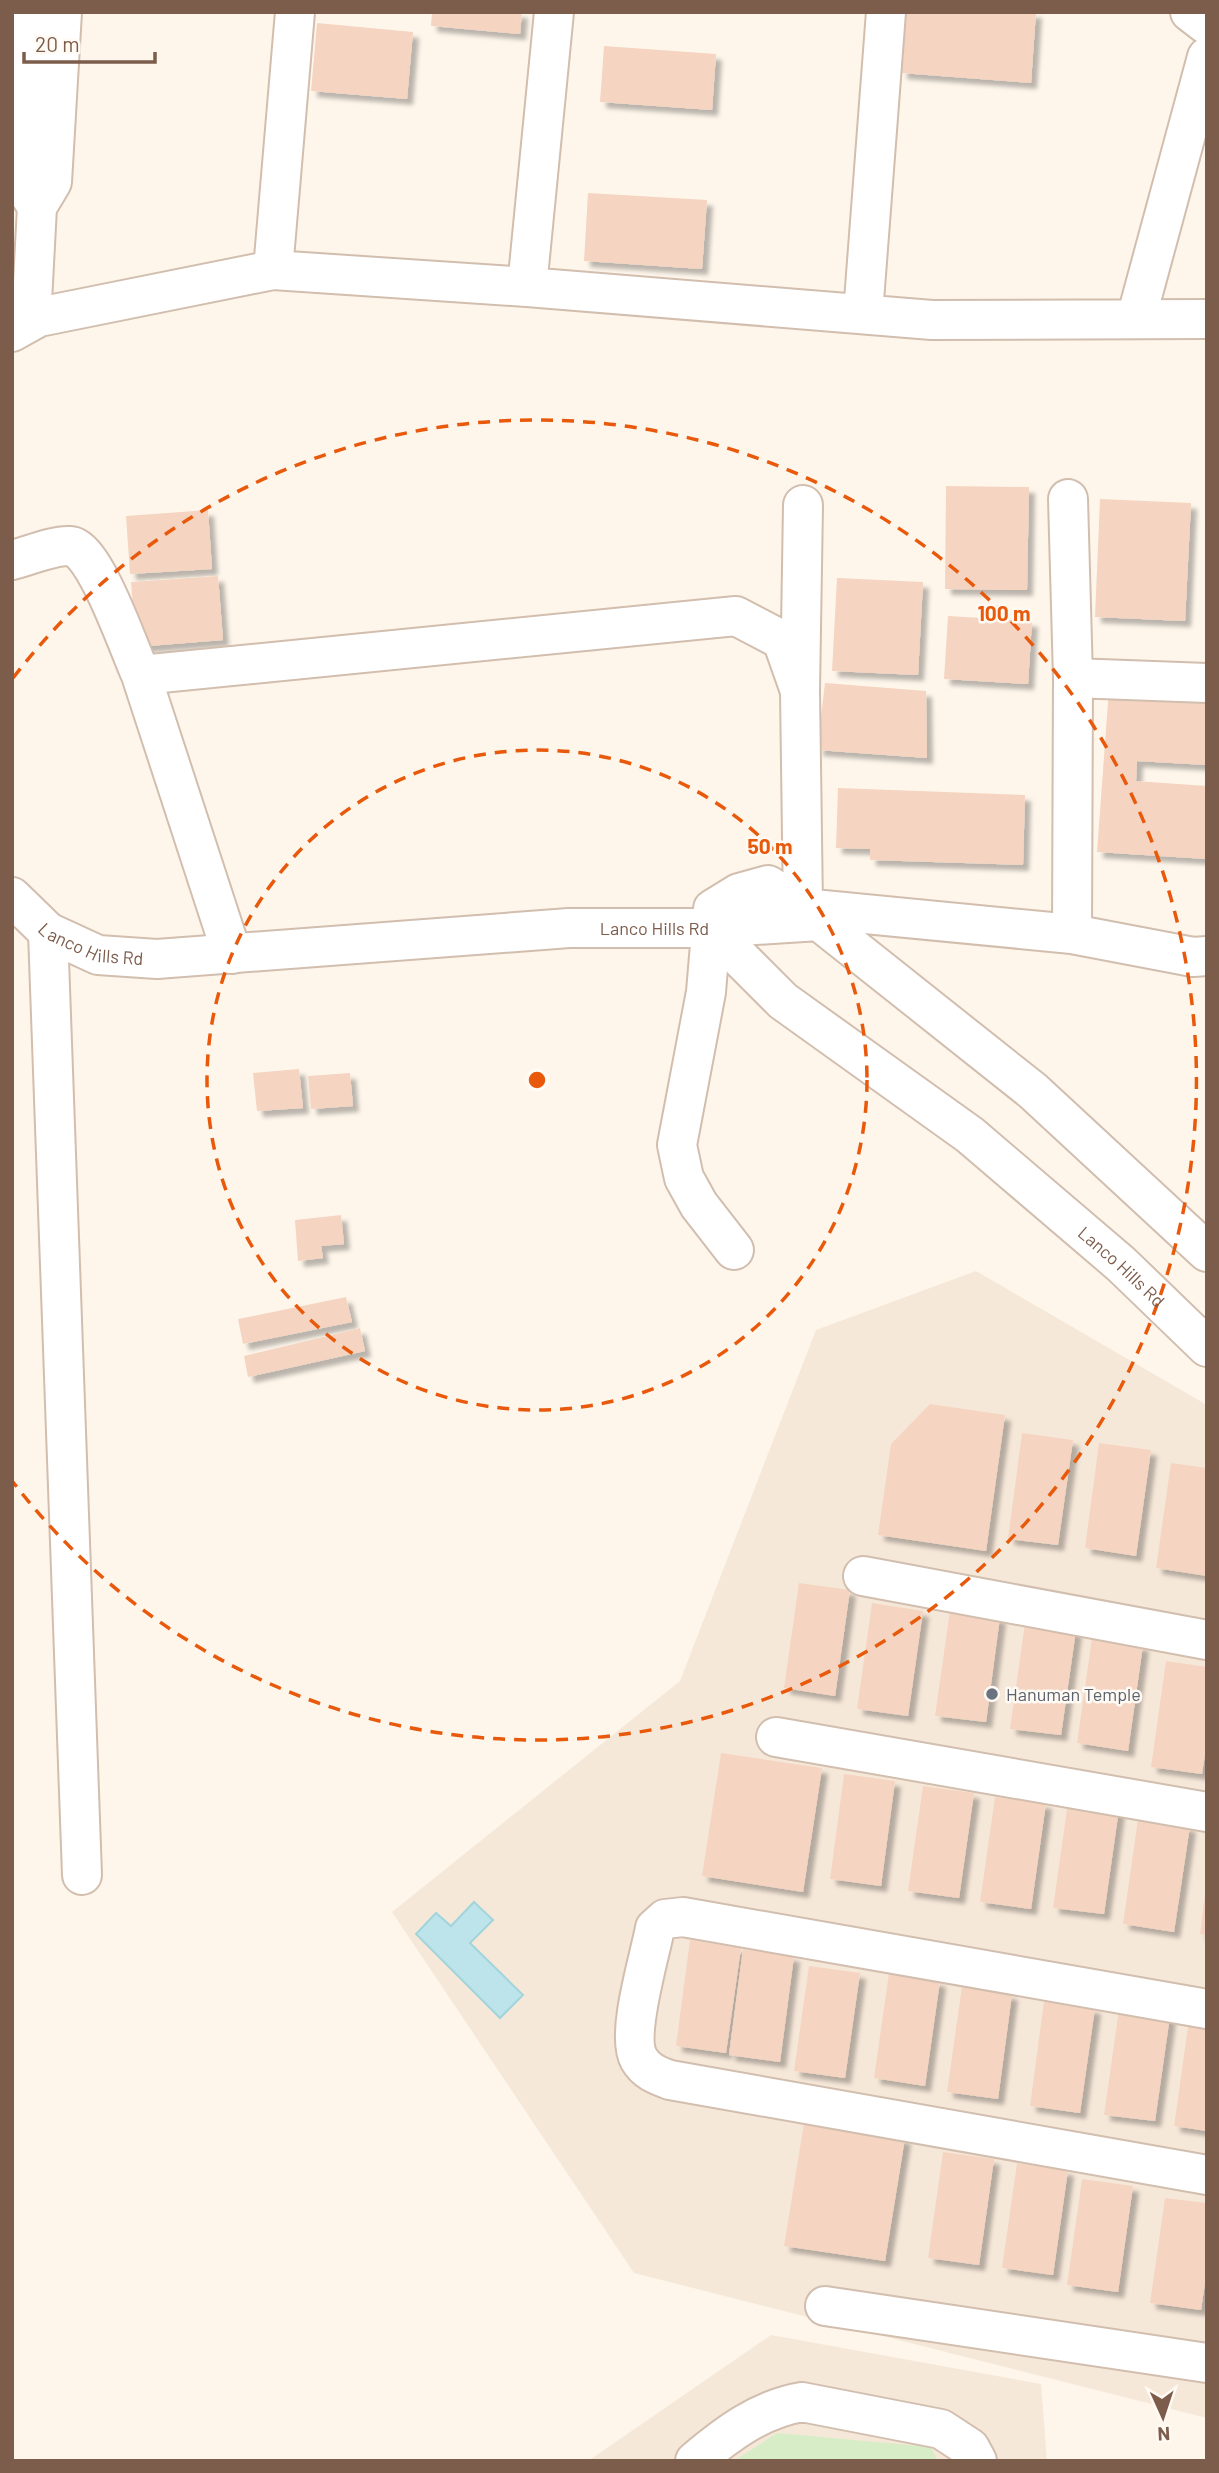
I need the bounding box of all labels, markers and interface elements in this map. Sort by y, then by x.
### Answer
scale bar [24,21,156,65]
text: 20 m [35,31,80,56]
text: 100 m [977,600,1031,625]
text: 50 m [747,833,793,858]
street label: Lanco Hills Rd [600,917,709,939]
street label: Lanco Hills Rd [34,918,144,969]
centre of rings [525,1068,549,1092]
street label: Lanco Hills Rd [1074,1221,1170,1311]
place label: Hanuman Temple [1006,1683,1141,1705]
marker: Hanuman Temple [984,1686,1000,1702]
north arrow [1128,2382,1198,2452]
text: N [1157,2423,1171,2446]

